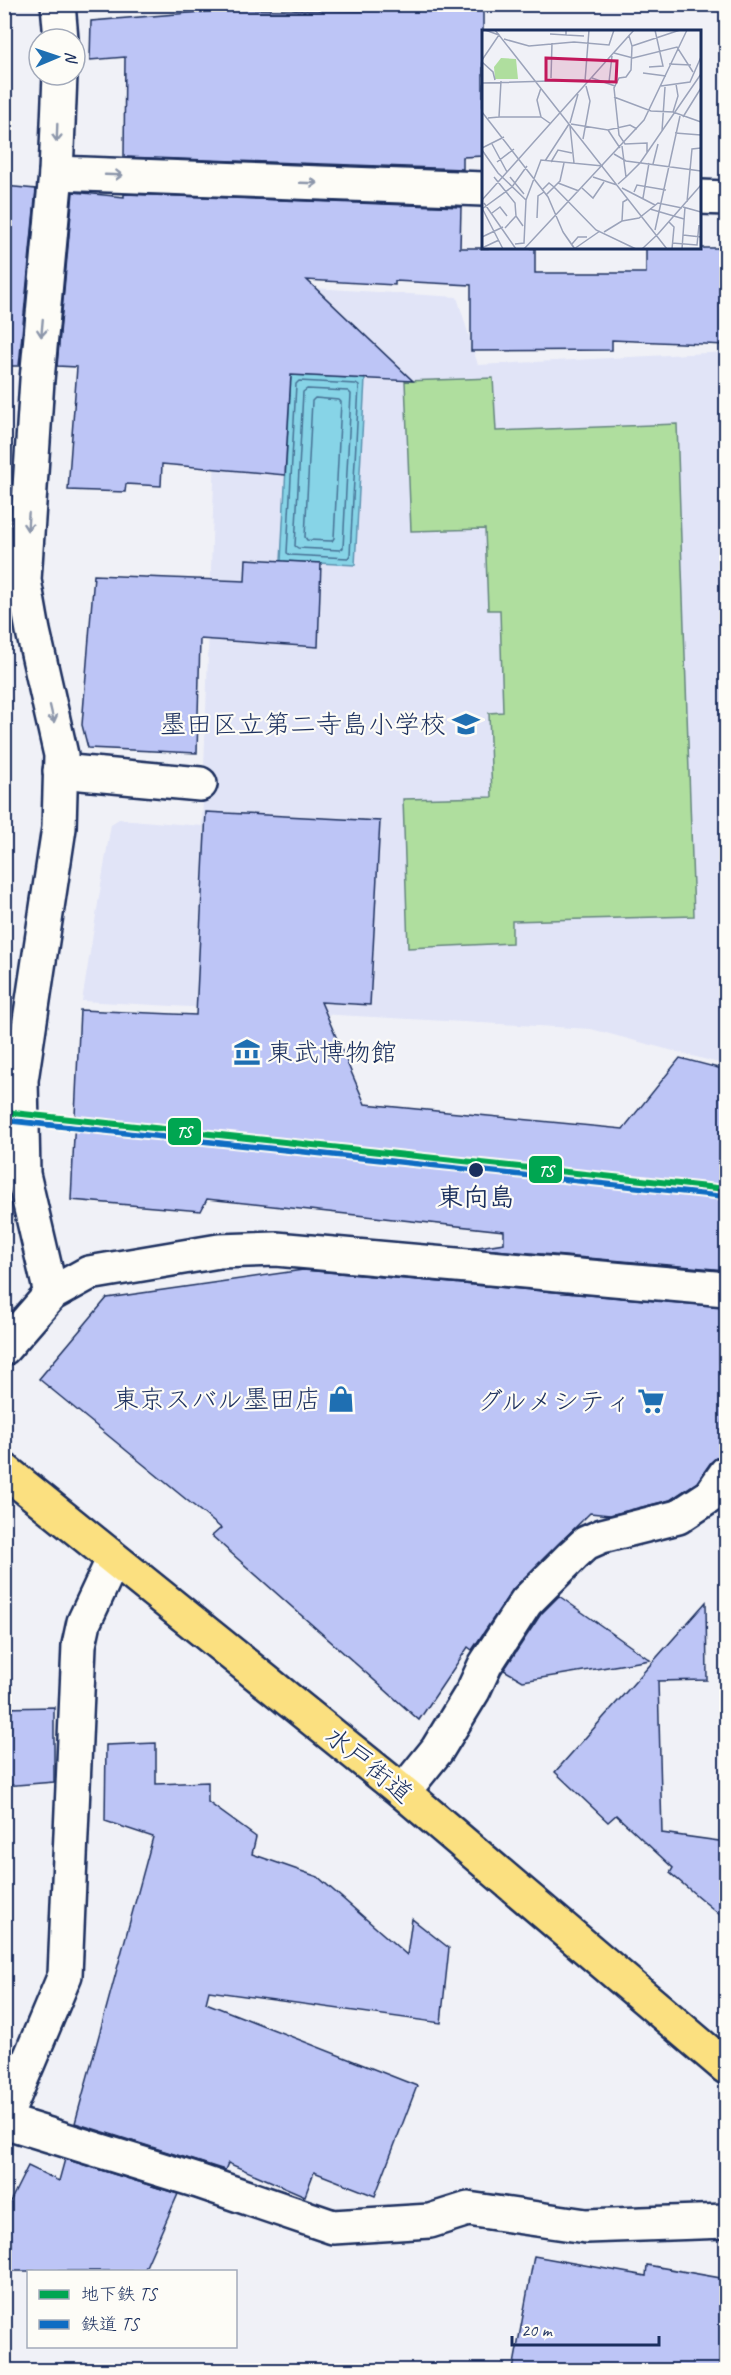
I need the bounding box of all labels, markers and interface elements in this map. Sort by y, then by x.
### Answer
north arrow [27,27,87,87]
inset map [482,30,701,249]
text: N [61,51,81,65]
one-way arrow [52,123,63,143]
one-way arrow [104,170,124,181]
one-way arrow [299,177,319,188]
one-way arrow [36,317,47,337]
one-way arrow [22,512,33,532]
one-way arrow [46,705,58,724]
place label: 墨田区立第二寺島小学校 [160,708,446,741]
school or university icon: 墨田区立第二寺島小学校 [451,709,481,739]
place label: 東武博物館 [267,1036,397,1069]
museum icon: 東武博物館 [232,1037,262,1067]
line badge: TS [167,1117,202,1146]
text: TS [176,1122,195,1142]
line badge: TS [528,1155,563,1184]
marker: 東向島 [467,1161,485,1179]
text: TS [538,1161,557,1181]
place label: 東向島 [437,1181,515,1214]
place label: 東京スバル墨田店 [113,1383,321,1416]
shop icon: 東京スバル墨田店 [326,1384,356,1414]
place label: グルメシティ [477,1385,631,1418]
supermarket icon: グルメシティ [636,1386,666,1416]
street label: 水戸街道 [318,1719,420,1811]
legend [27,2270,237,2348]
text: 地下鉄 TS [81,2283,158,2305]
scale bar [512,2309,659,2347]
text: 鉄道 TS [81,2313,140,2335]
text: 20 m [521,2319,554,2341]

